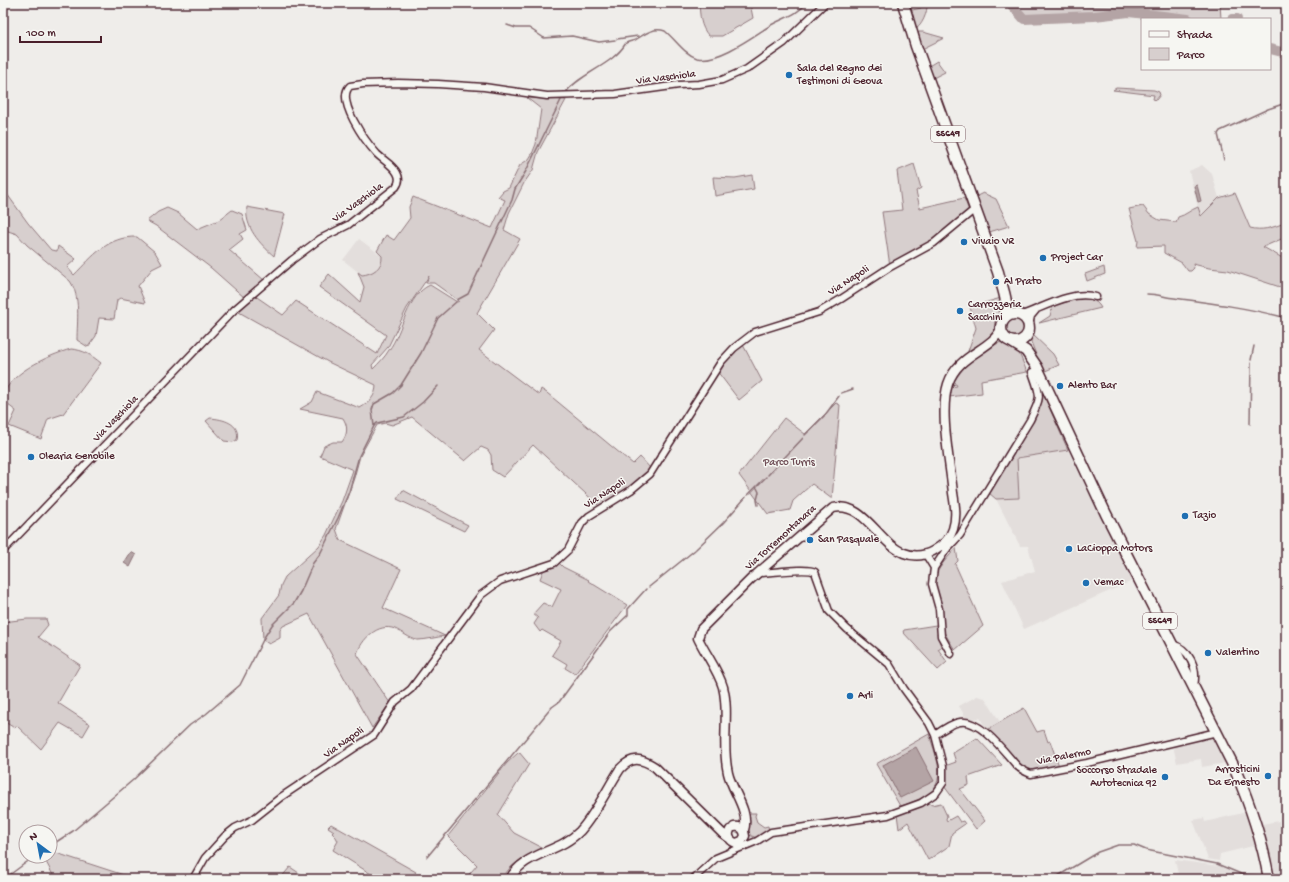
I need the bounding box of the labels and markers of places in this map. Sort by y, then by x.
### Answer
place label: Sala del Regno dei Testimoni di Geova [796,63,883,88]
marker: Sala del Regno dei Testimoni di Geova [784,70,794,80]
place label: Vivaio VR [971,236,1015,248]
marker: Vivaio VR [959,237,969,247]
place label: Project Car [1050,252,1103,264]
marker: Project Car [1038,253,1048,263]
place label: Al Prato [1004,276,1042,288]
marker: Al Prato [991,277,1001,287]
place label: Carrozzeria Sacchini [968,299,1022,324]
marker: Carrozzeria Sacchini [955,306,965,316]
place label: Alento Bar [1068,380,1117,392]
marker: Alento Bar [1055,381,1065,391]
place label: Olearia Genobile [39,451,115,463]
marker: Olearia Genobile [26,452,36,462]
place label: Tazio [1192,510,1217,522]
marker: Tazio [1180,511,1190,521]
place label: San Pasquale [818,534,880,546]
marker: San Pasquale [805,535,815,545]
place label: LaCioppa Motors [1077,543,1153,555]
marker: LaCioppa Motors [1064,544,1074,554]
place label: Vemac [1093,577,1125,589]
marker: Vemac [1081,578,1091,588]
place label: Valentino [1215,647,1260,659]
marker: Valentino [1203,648,1213,658]
place label: Arli [858,690,873,702]
marker: Arli [845,691,855,701]
place label: Arrosticini Da Ernesto [1207,764,1260,789]
place label: Soccorso Stradale Autotecnica 92 [1076,765,1158,790]
marker: Arrosticini Da Ernesto [1263,771,1273,781]
marker: Soccorso Stradale Autotecnica 92 [1160,772,1170,782]

